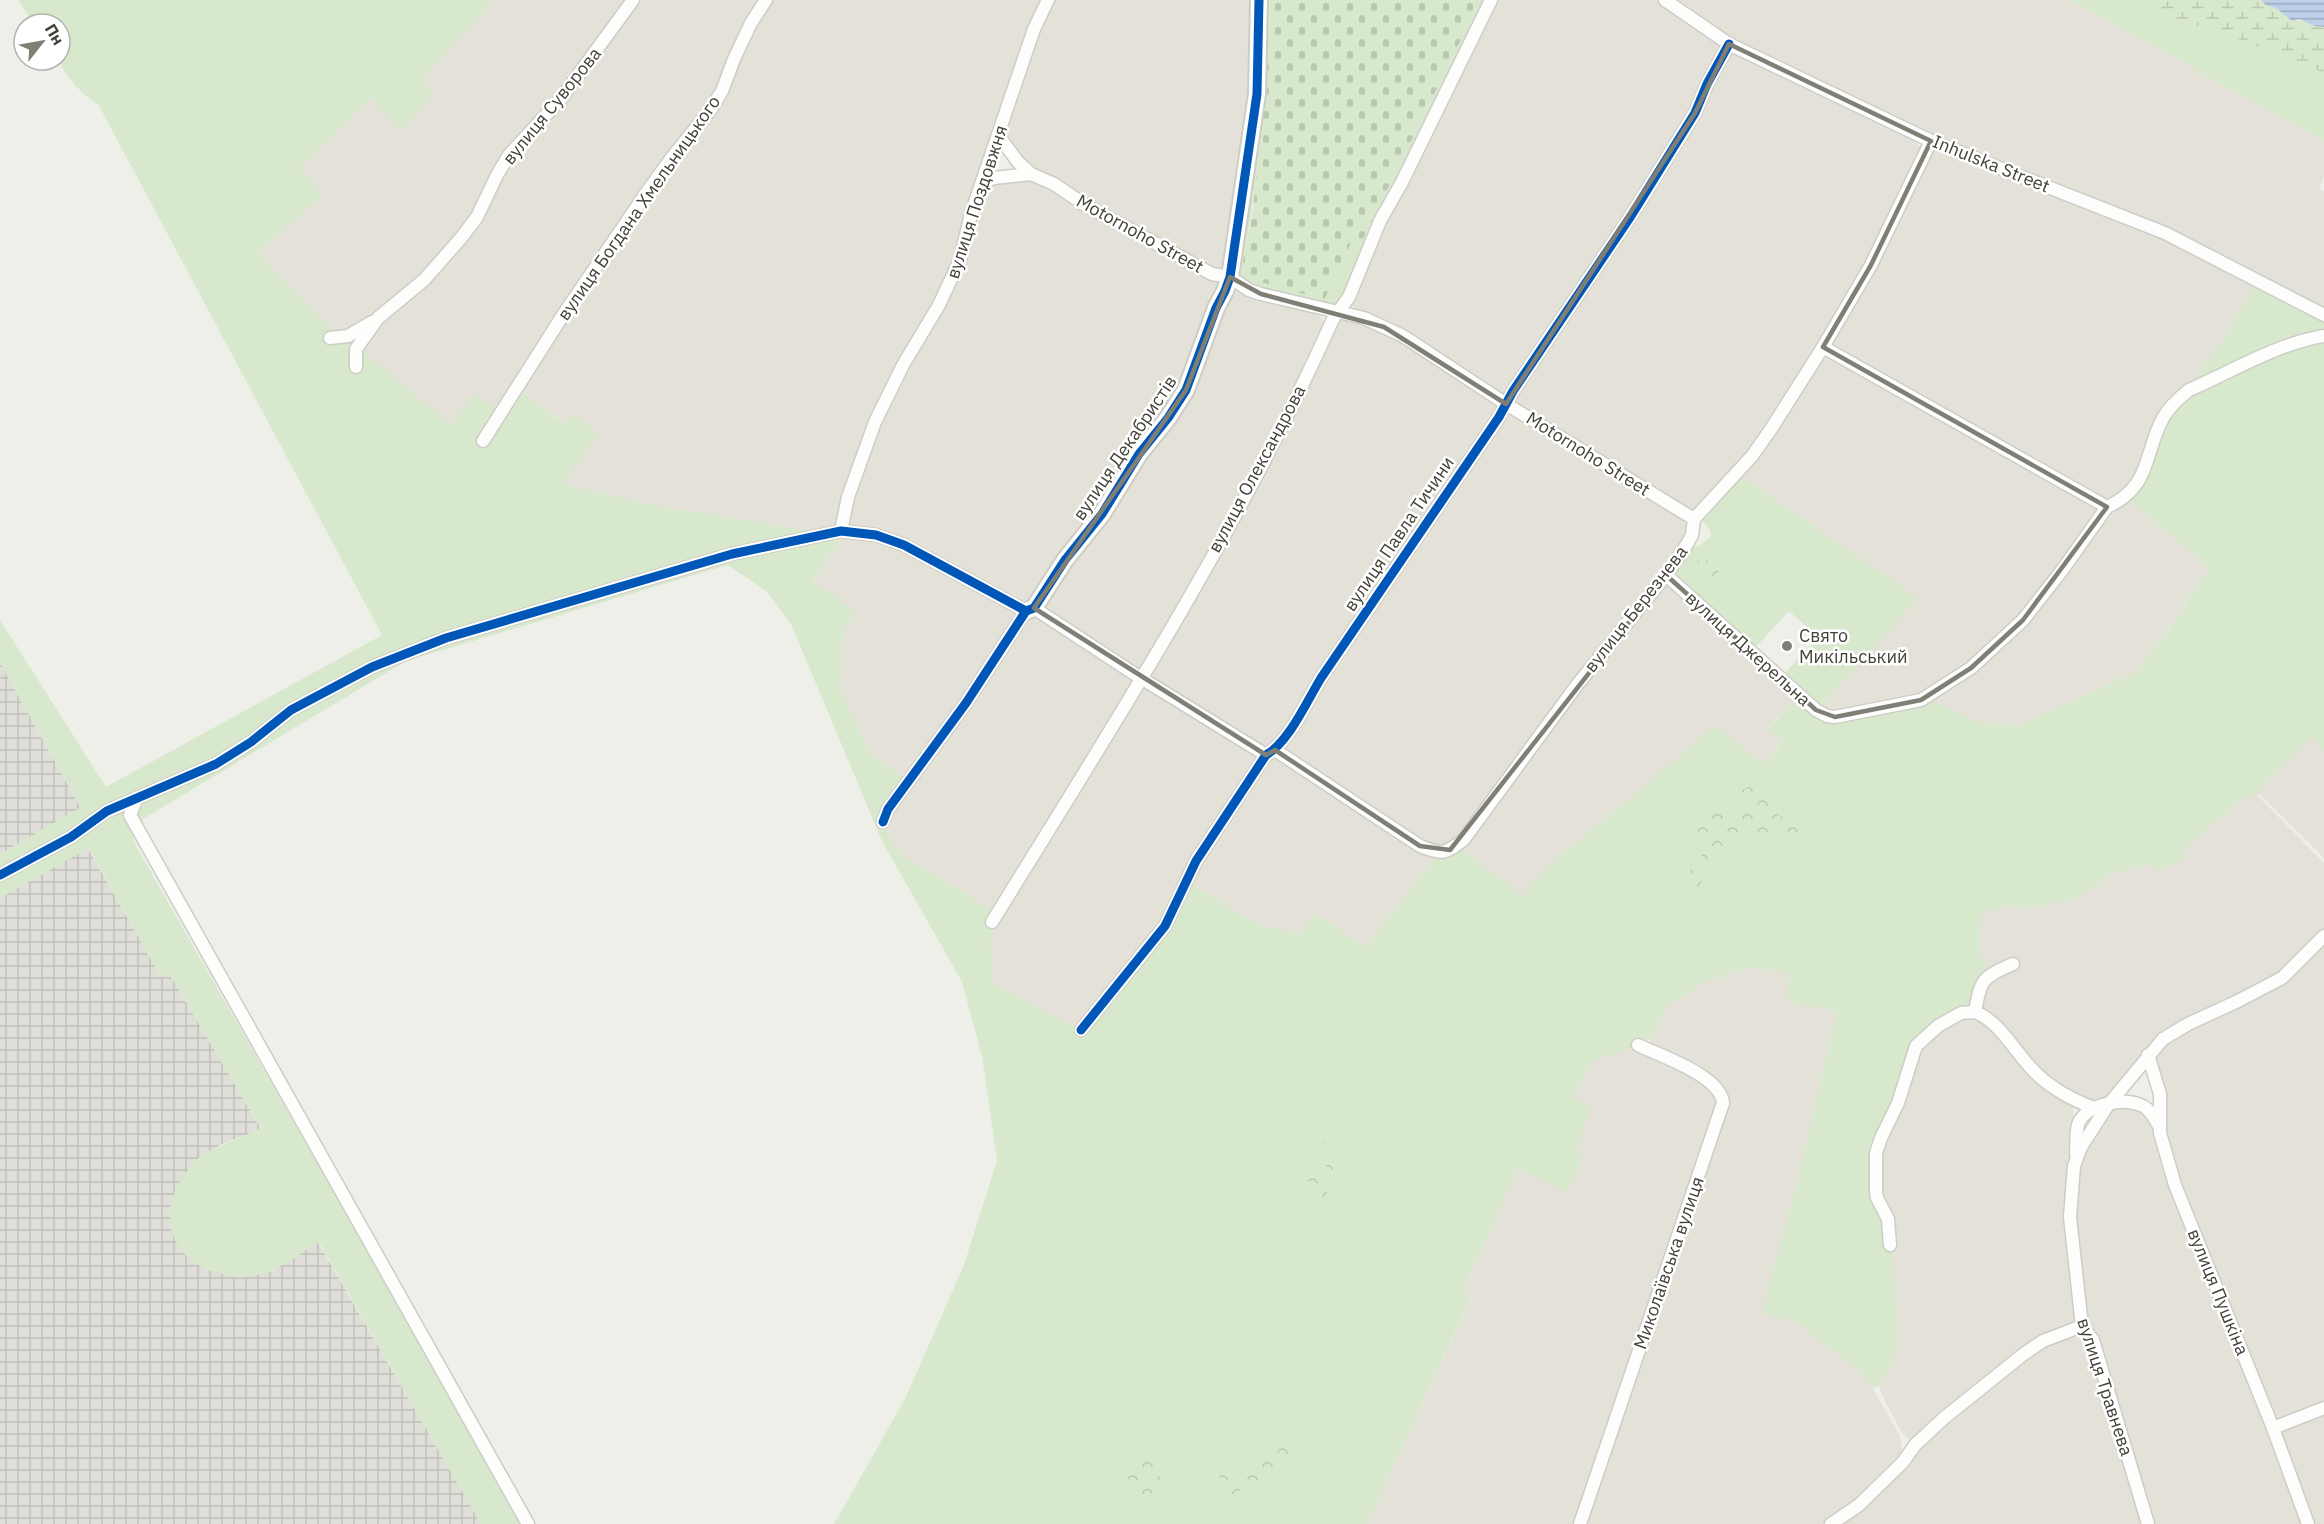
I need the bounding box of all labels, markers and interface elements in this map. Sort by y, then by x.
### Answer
north arrow [12,12,72,72]
text: Пн [41,20,69,48]
street label: вулиця Суворова [497,42,606,169]
street label: вулиця Богдана Хмельницького [552,91,725,325]
street label: вулиця Поздовжня [941,122,1012,282]
street label: Inhulska Street [1929,130,2053,197]
street label: Motornoho Street [1073,189,1208,278]
street label: вулиця Декабристів [1068,371,1182,524]
street label: вулиця Олександрова [1203,381,1311,556]
street label: Motornoho Street [1522,406,1655,501]
street label: вулиця Павла Тичини [1338,452,1459,615]
street label: вулиця Березнева [1579,540,1693,677]
street label: вулиця Джерельна [1681,586,1816,711]
place label: Свято Микільський [1799,624,1908,668]
marker: Свято Микільський [1780,639,1794,653]
street label: Миколаївська вулиця [1628,1174,1709,1352]
street label: вулиця Пушкіна [2183,1225,2254,1359]
street label: вулиця Травнева [2072,1315,2139,1459]

